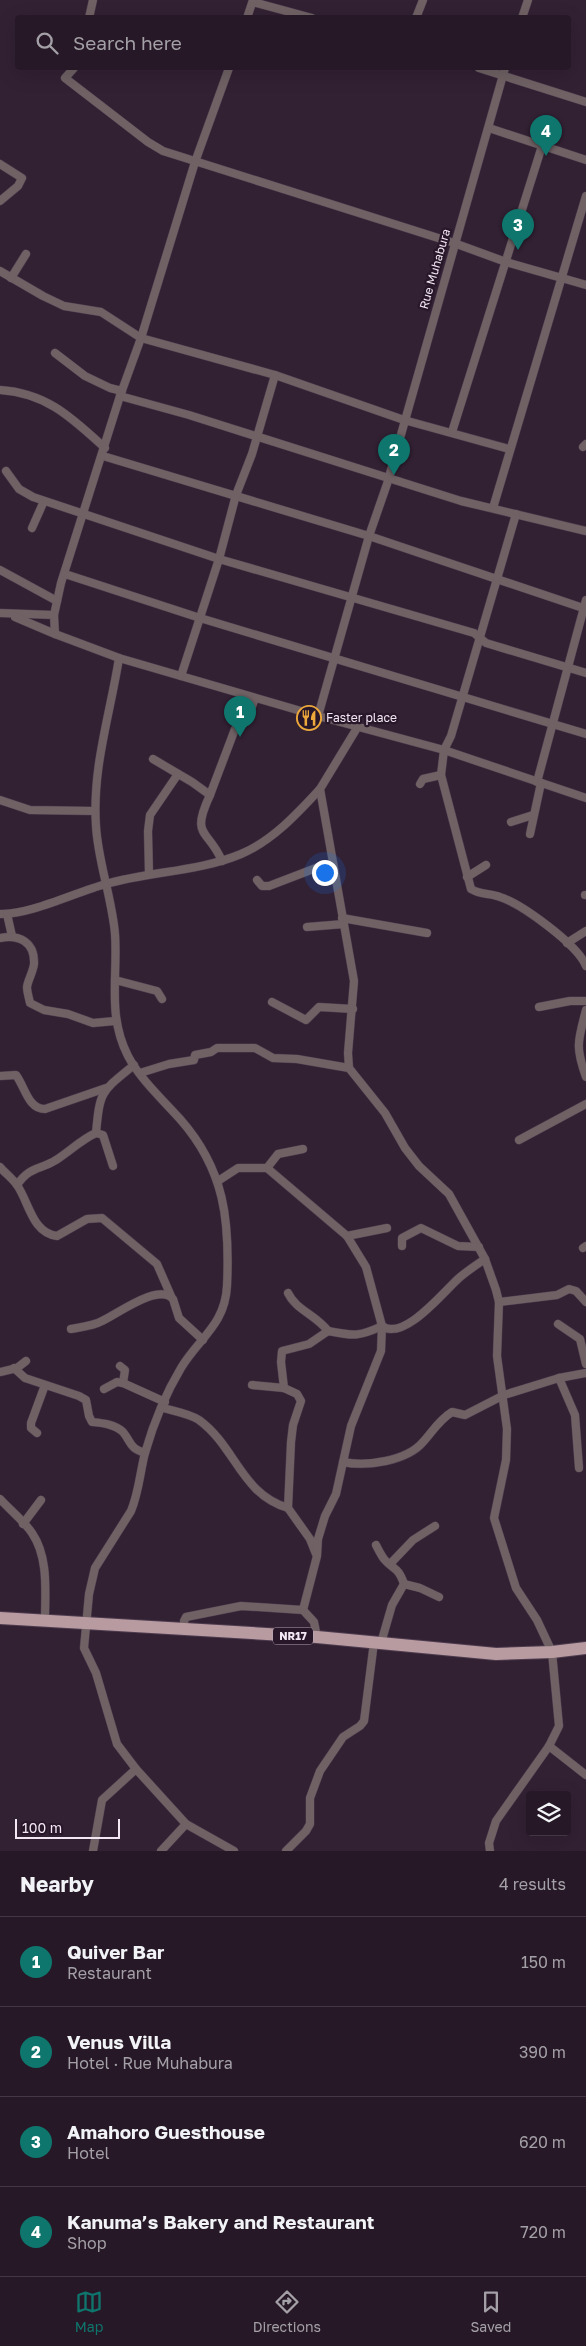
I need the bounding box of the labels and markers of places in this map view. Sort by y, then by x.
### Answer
pin: 4 [530,115,562,156]
pin: 3 [502,209,534,250]
pin: 2 [378,434,410,475]
pin: 1 [224,696,256,737]
restaurant icon: Faster place [296,705,322,731]
place label: Faster place [326,710,397,725]

